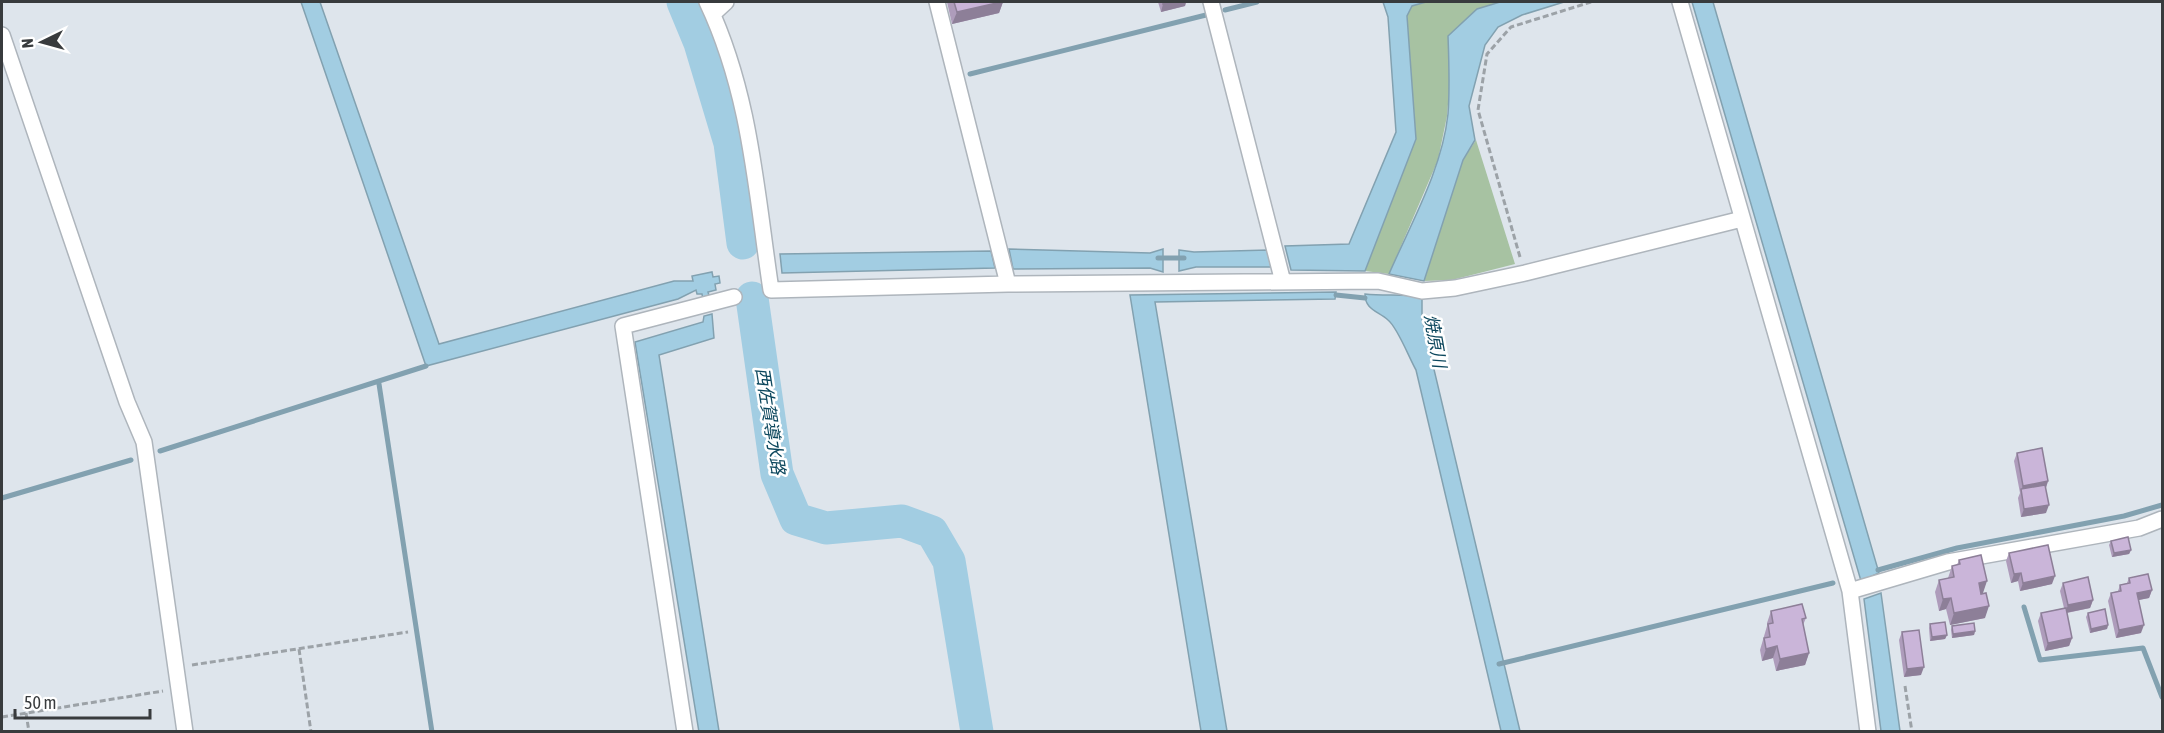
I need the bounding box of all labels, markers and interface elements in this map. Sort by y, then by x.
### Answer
north arrow [12,12,72,72]
text: N [18,38,36,49]
water label: 焼原川 [1420,313,1451,371]
water label: 西佐賀導水路 [752,366,790,478]
scale bar [15,682,150,720]
text: 50 m [24,692,56,713]

